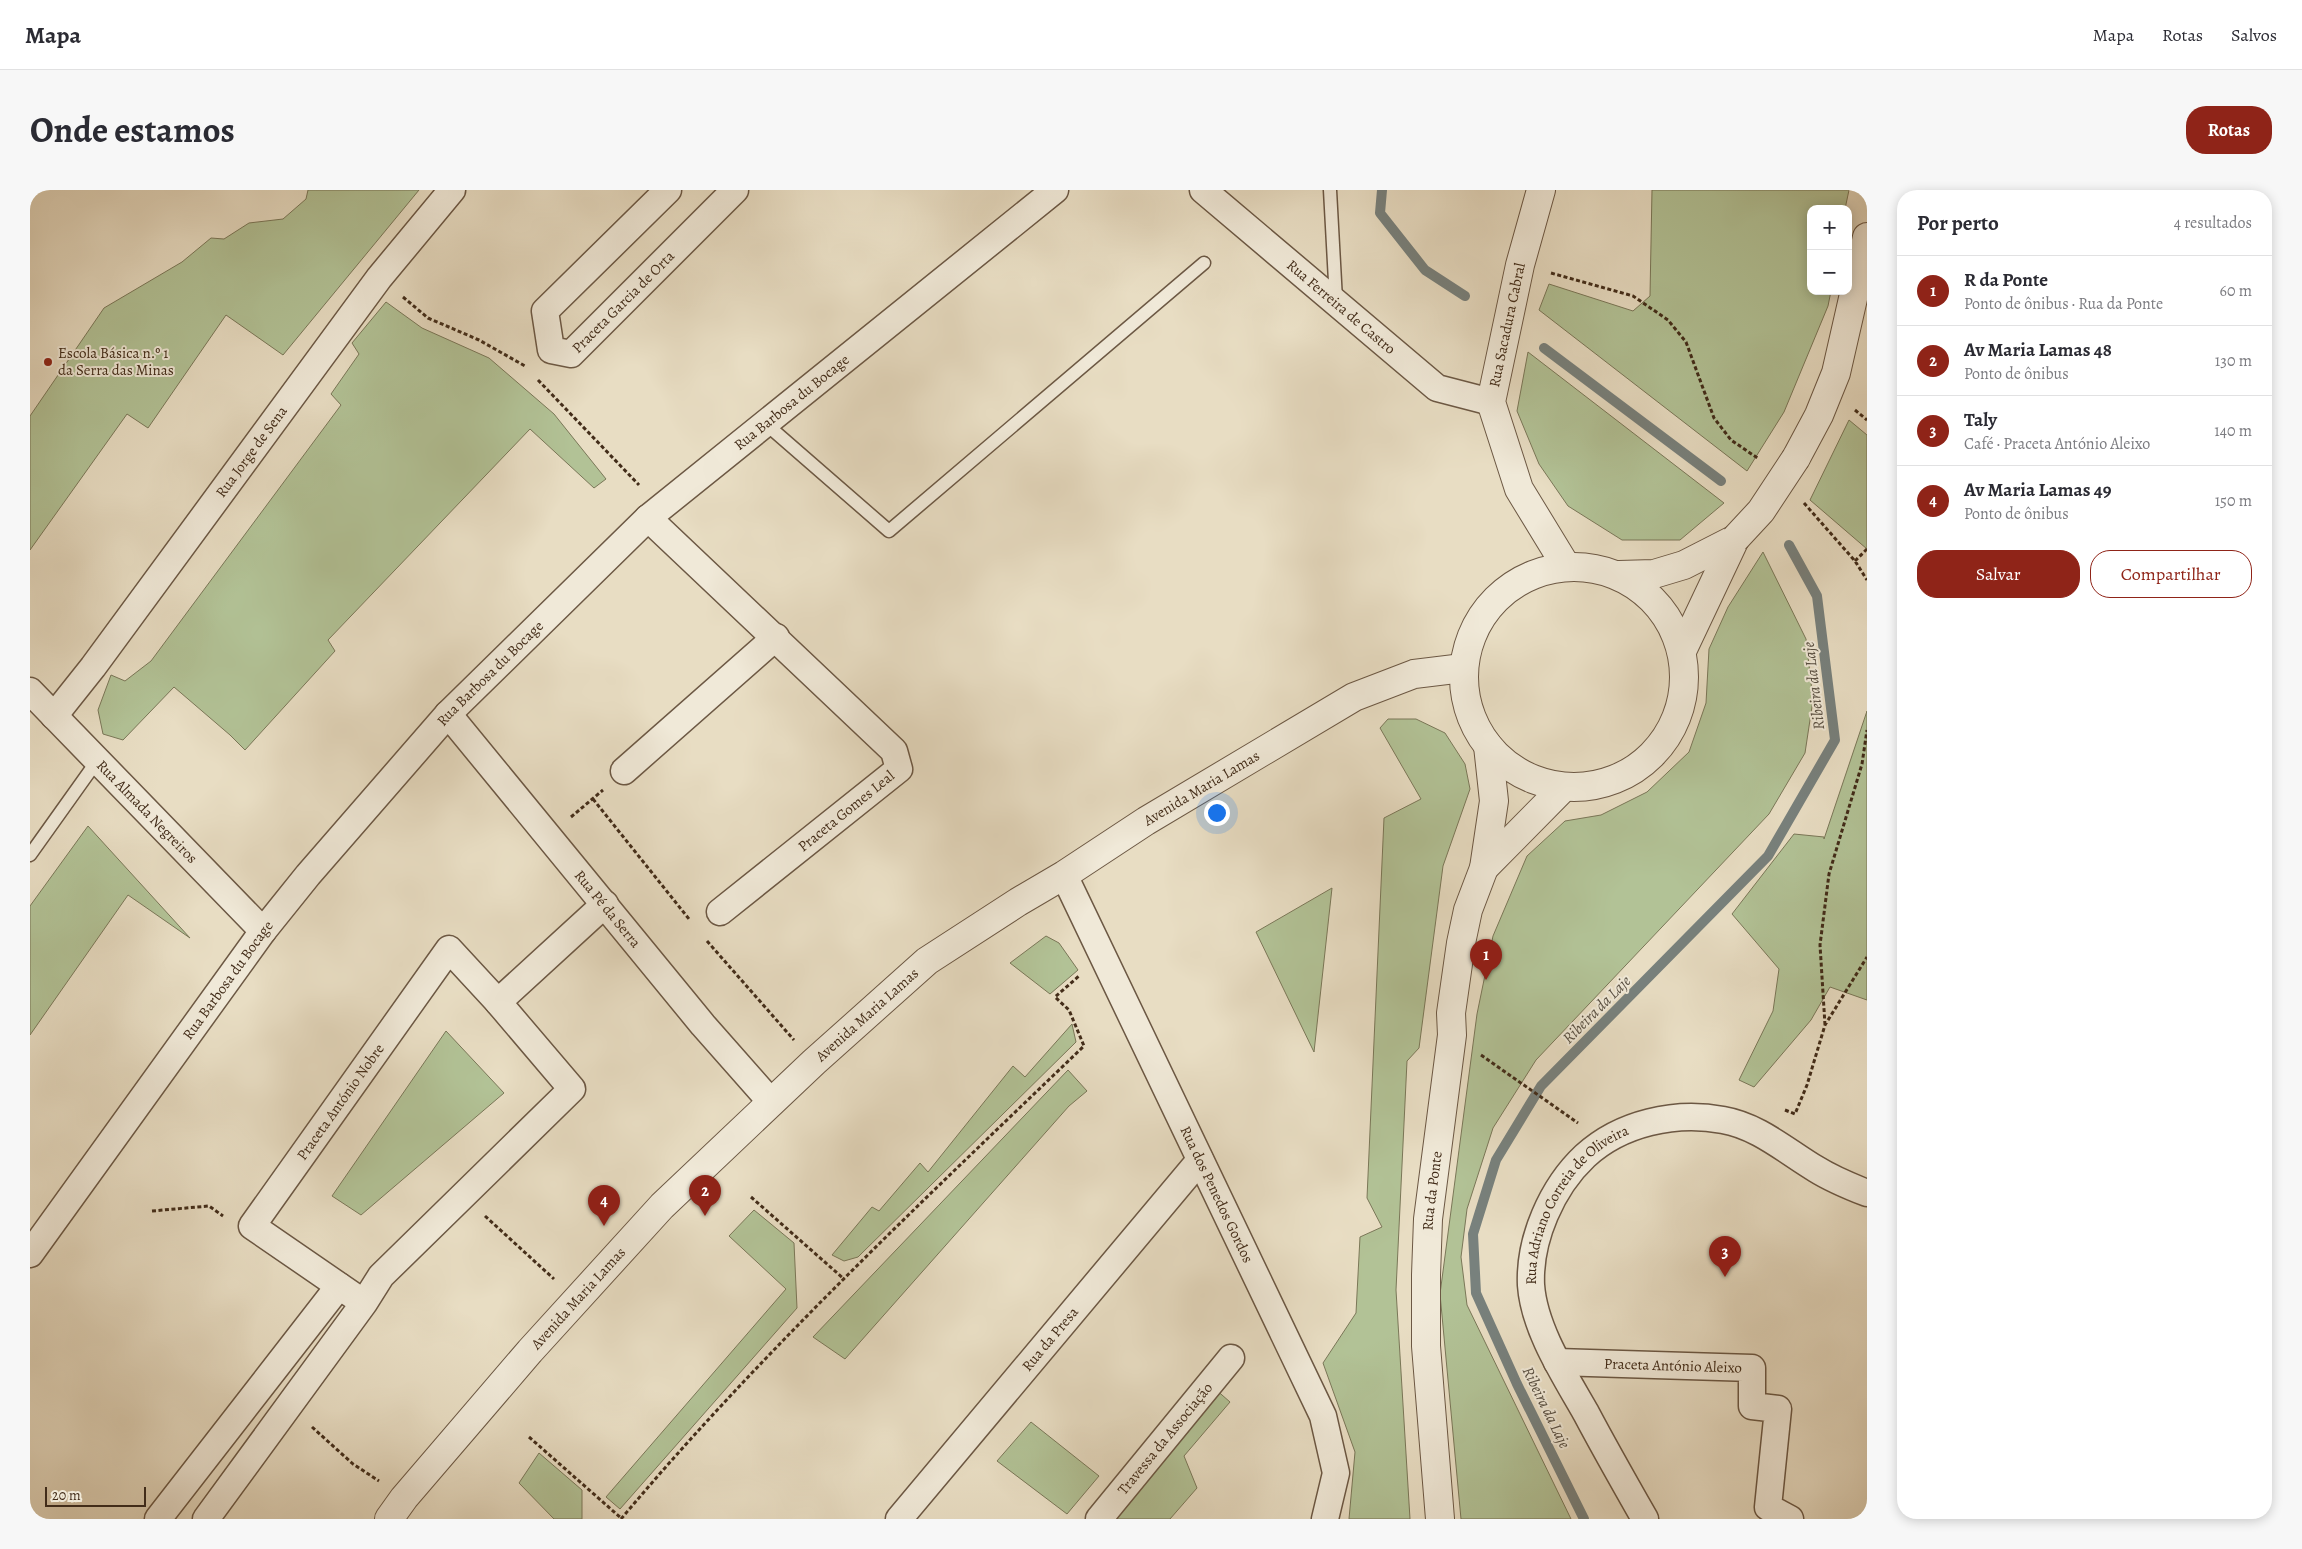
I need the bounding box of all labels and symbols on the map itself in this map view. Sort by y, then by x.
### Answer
street label: Praceta Garcia de Orta [567,246,679,358]
street label: Rua Ferreira de Castro [1283,255,1400,359]
street label: Rua Sacadura Cabral [1484,261,1530,389]
place label: Escola Básica n.º 1 da Serra das Minas [58,343,174,380]
street label: Rua Barbosa du Bocage [730,350,854,455]
marker: Escola Básica n.º 1 da Serra das Minas [42,356,54,368]
street label: Rua Jorge de Sena [211,402,292,501]
street label: Rua Barbosa du Bocage [432,616,548,730]
water label: Ribeira da Laje [1798,640,1830,731]
street label: Avenida Maria Lamas [1139,746,1263,831]
street label: Rua Almada Negreiros [92,755,202,868]
street label: Praceta Gomes Leal [794,766,899,856]
your location [1204,800,1230,826]
street label: Rua Pé da Serra [570,866,646,952]
street label: Rua Barbosa du Bocage [178,916,278,1044]
pin: 1 [1470,939,1502,980]
street label: Avenida Maria Lamas [810,963,923,1067]
water label: Ribeira da Laje [1558,971,1636,1049]
street label: Praceta António Nobre [292,1039,389,1164]
street label: Rua Adriano Correia de Oliveira [1521,1120,1632,1285]
street label: Rua dos Penedos Gordos [1176,1122,1258,1266]
street label: Rua da Ponte [1418,1150,1447,1231]
pin: 2 [689,1175,721,1216]
pin: 4 [588,1185,620,1226]
pin: 3 [1709,1236,1741,1277]
street label: Avenida Maria Lamas [526,1243,630,1354]
street label: Rua da Presa [1017,1302,1083,1375]
street label: Praceta António Aleixo [1604,1353,1742,1378]
water label: Ribeira da Laje [1517,1363,1575,1452]
street label: Travessa da Associação [1113,1378,1217,1499]
scale bar [45,1484,146,1507]

